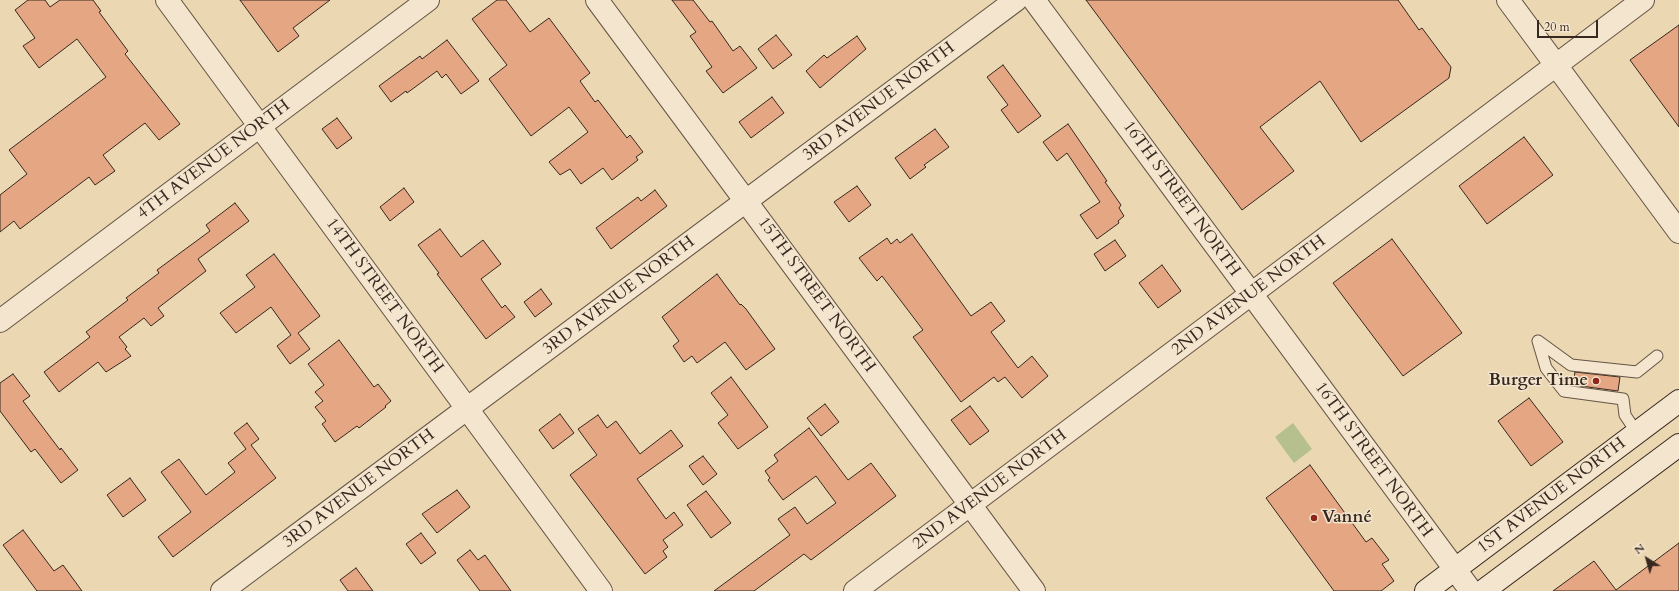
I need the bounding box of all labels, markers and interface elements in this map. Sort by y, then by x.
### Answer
scale bar [1539,12,1600,38]
text: 20 m [1544,19,1570,35]
street label: 3RD AVENUE NORTH [799,38,959,166]
street label: 4TH AVENUE NORTH [134,96,294,224]
street label: 16TH STREET NORTH [1118,117,1244,281]
street label: 15TH STREET NORTH [753,213,879,377]
street label: 14TH STREET NORTH [321,214,447,378]
street label: 2ND AVENUE NORTH [1168,231,1330,361]
street label: 3RD AVENUE NORTH [539,232,699,360]
place label: Burger Time [1489,371,1588,391]
marker: Burger Time [1591,376,1601,386]
street label: 16TH STREET NORTH [1310,378,1436,542]
street label: 3RD AVENUE NORTH [279,425,439,553]
street label: 2ND AVENUE NORTH [909,425,1071,555]
street label: 1ST AVENUE NORTH [1474,434,1630,558]
place label: Vanné [1322,508,1372,528]
marker: Vanné [1309,513,1319,523]
north arrow [1627,539,1667,579]
text: N [1631,540,1648,558]

